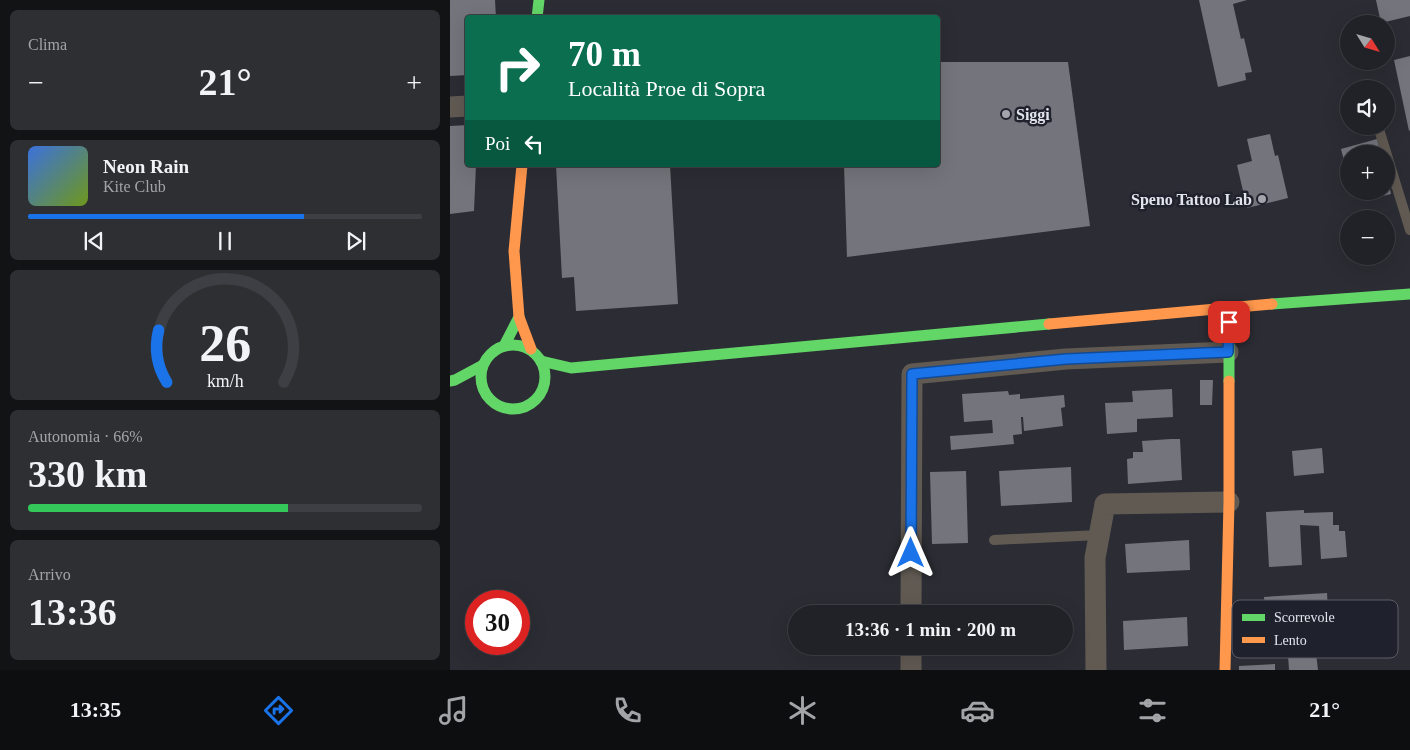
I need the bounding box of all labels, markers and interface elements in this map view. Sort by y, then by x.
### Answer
north arrow [1340,15,1395,70]
map controls [1340,15,1395,265]
icon: right [485,35,550,100]
text: 70 m [568,35,641,74]
text: Clima [28,36,67,53]
text: 21° [198,61,252,103]
text: − [28,67,44,98]
text: + [406,67,422,98]
text: Località Proe di Sopra [568,76,765,101]
button: sound [1340,80,1395,135]
place label: Siggi [1016,106,1050,124]
marker: Siggi [1000,108,1012,120]
icon: left [520,130,548,158]
text: Poi [485,133,510,154]
button: + [1340,145,1395,200]
text: Neon Rain [103,156,189,177]
text: Kite Club [103,178,166,195]
place label: Speno Tattoo Lab [1131,191,1252,209]
marker: Speno Tattoo Lab [1256,193,1268,205]
button: − [1340,210,1395,265]
icon: previous [80,227,108,255]
icon: pause [211,227,239,255]
icon: next [342,227,370,255]
pin [1208,301,1250,343]
icon: arrive [1215,308,1243,336]
text: 26 [199,315,251,372]
text: km/h [207,371,243,391]
text: Autonomia · 66% [28,428,143,445]
text: 330 km [28,453,147,495]
position arrow [884,526,936,578]
text: Arrivo [28,566,71,583]
speed limit sign: 30 [465,590,530,655]
text: 13:36 [28,591,117,633]
legend [1232,600,1398,658]
text: Scorrevole [1274,610,1335,625]
text: 13:36 · 1 min · 200 m [845,619,1016,640]
text: Lento [1274,633,1307,648]
icon: directions [261,693,296,728]
icon: music [436,693,471,728]
icon: phone [610,693,645,728]
icon: climate [785,693,820,728]
icon: car [960,693,995,728]
icon: filters [1135,693,1170,728]
text: 13:35 [70,697,121,722]
text: 21° [1309,697,1340,722]

